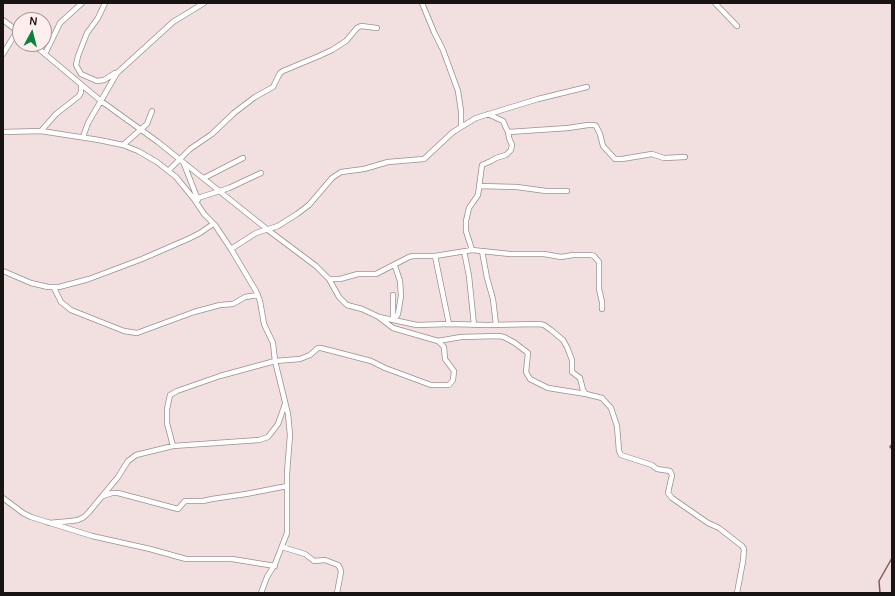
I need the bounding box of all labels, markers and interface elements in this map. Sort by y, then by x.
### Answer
north arrow [12,12,52,52]
text: N [29,13,38,29]

